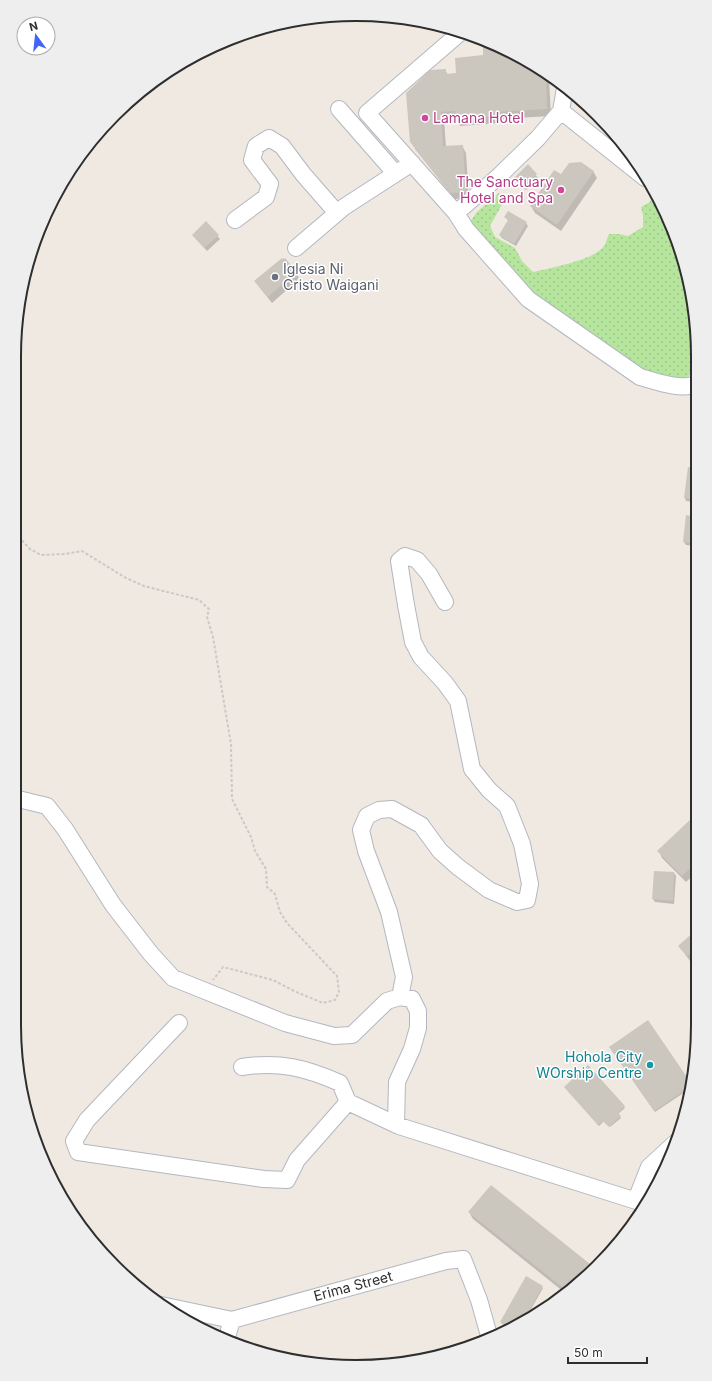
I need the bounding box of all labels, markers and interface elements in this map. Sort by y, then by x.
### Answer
north arrow [16,16,56,56]
text: N [28,18,39,34]
place label: Lamana Hotel [433,109,524,126]
marker: Lamana Hotel [420,113,430,123]
place label: The Sanctuary Hotel and Spa [456,173,553,206]
marker: The Sanctuary Hotel and Spa [556,185,566,195]
place label: Iglesia Ni Cristo Waigani [283,260,379,293]
marker: Iglesia Ni Cristo Waigani [270,272,280,282]
place label: Hohola City WOrship Centre [536,1048,642,1081]
marker: Hohola City WOrship Centre [645,1060,655,1070]
street label: Erima Street [312,1267,395,1304]
scale bar [568,1339,647,1365]
text: 50 m [574,1345,603,1360]

